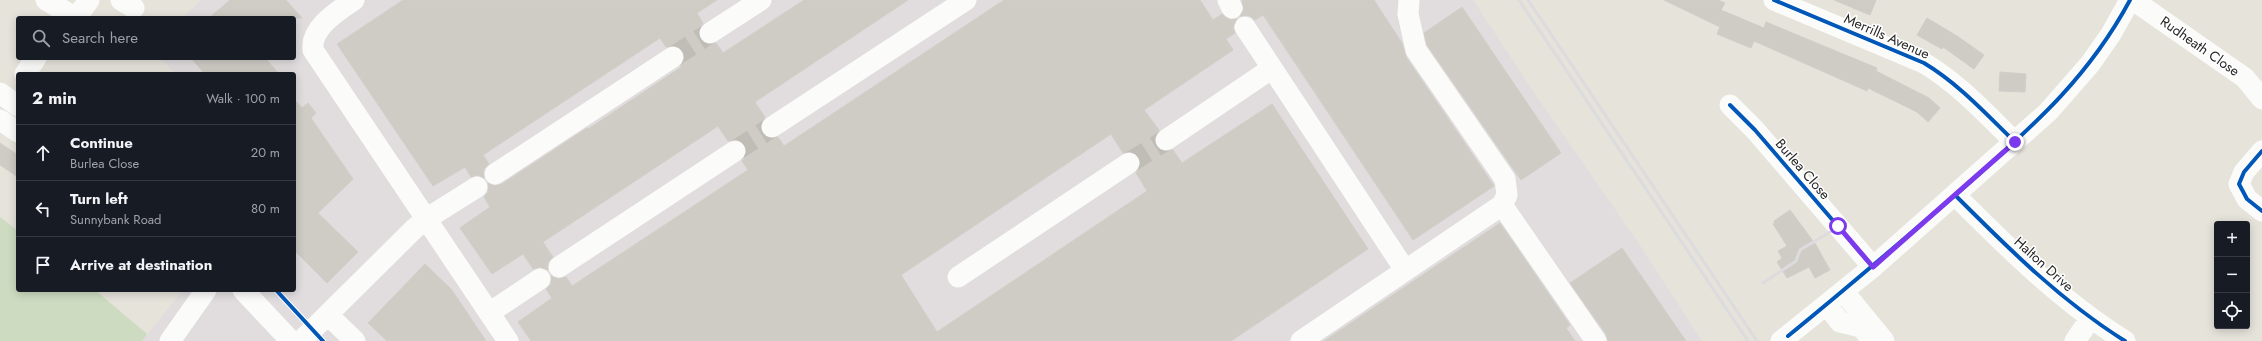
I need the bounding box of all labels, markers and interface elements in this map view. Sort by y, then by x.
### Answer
street label: Merrills Avenue [1841,8,1933,64]
street label: Rudheath Close [2156,11,2244,81]
search box [16,16,296,60]
icon: search [30,27,52,49]
text: Search here [62,27,138,49]
text: 2 min [32,86,77,110]
text: Walk · 100 m [206,89,280,108]
text: Continue [70,132,133,154]
route end [2006,133,2024,151]
street label: Burlea Close [1771,134,1835,204]
icon: ahead [32,142,54,164]
text: 20 m [251,143,280,162]
text: Burlea Close [70,154,139,173]
text: Turn left [70,188,128,210]
icon: left [32,198,54,220]
text: 80 m [251,199,280,218]
text: Sunnybank Road [70,210,161,229]
route start [1829,217,1847,235]
map controls [2214,221,2250,329]
button: + [2214,221,2250,257]
street label: Halton Drive [2010,232,2078,296]
icon: arrive [32,254,54,276]
text: Arrive at destination [70,254,212,276]
button: − [2214,257,2250,293]
button: locate [2214,293,2250,329]

